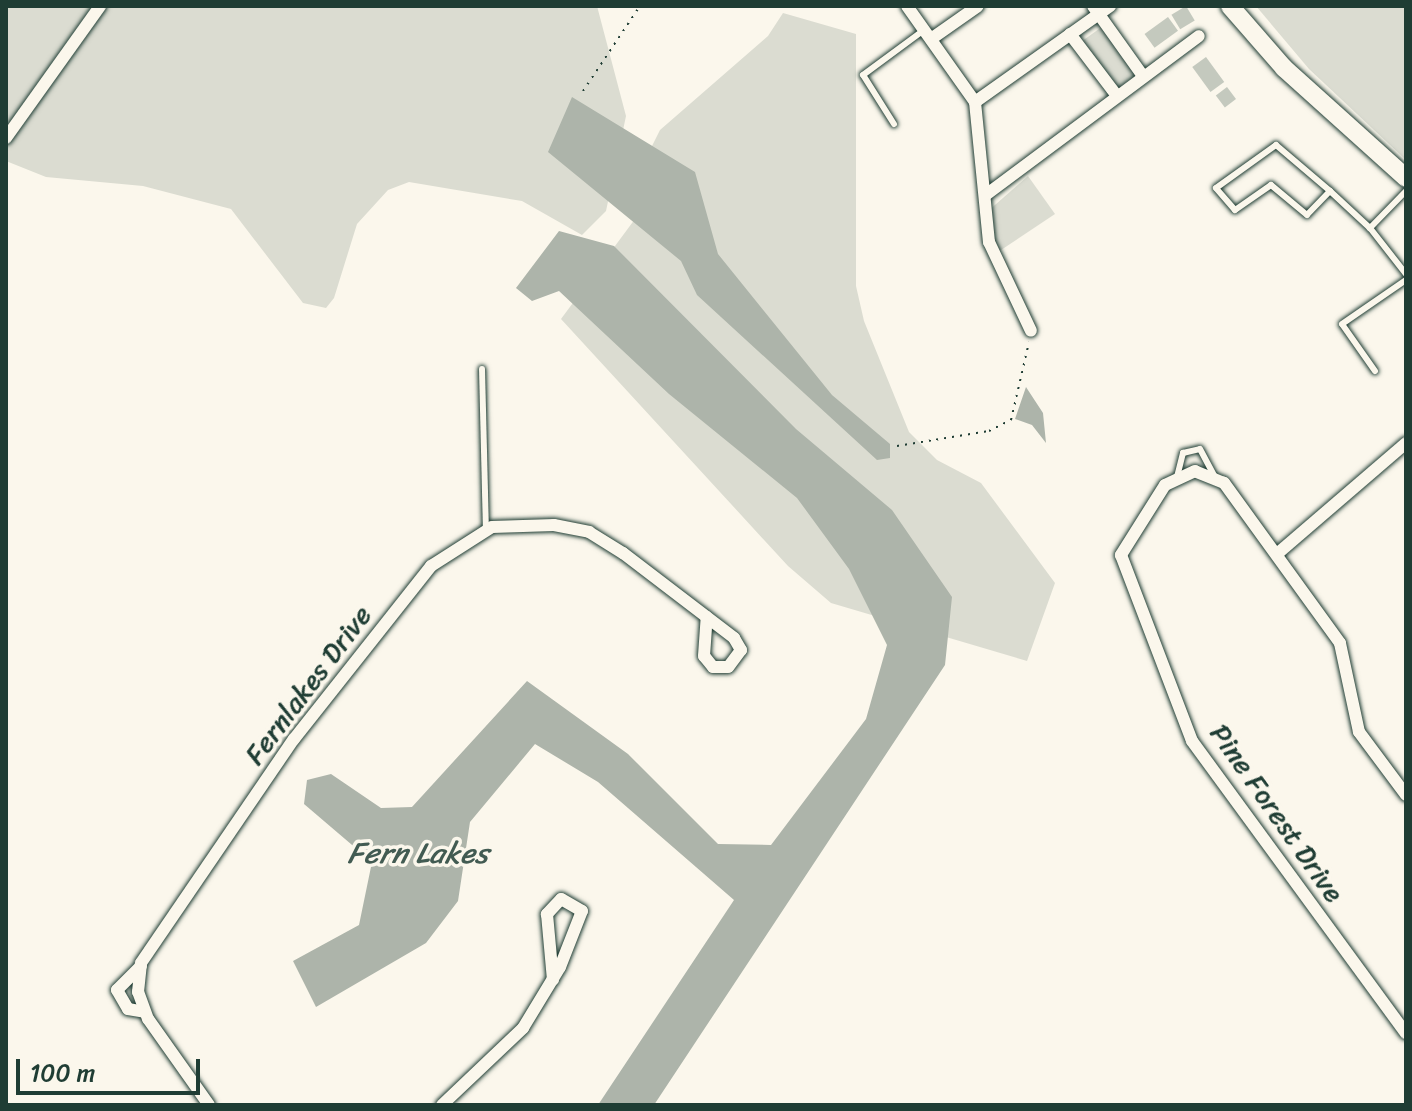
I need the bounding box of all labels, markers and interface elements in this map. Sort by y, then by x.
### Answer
street label: Fernlakes Drive [237,599,379,771]
street label: Pine Forest Drive [1203,717,1351,909]
water label: Fern Lakes [347,835,489,871]
scale bar [20,1043,204,1093]
text: 100 m [30,1052,95,1094]

